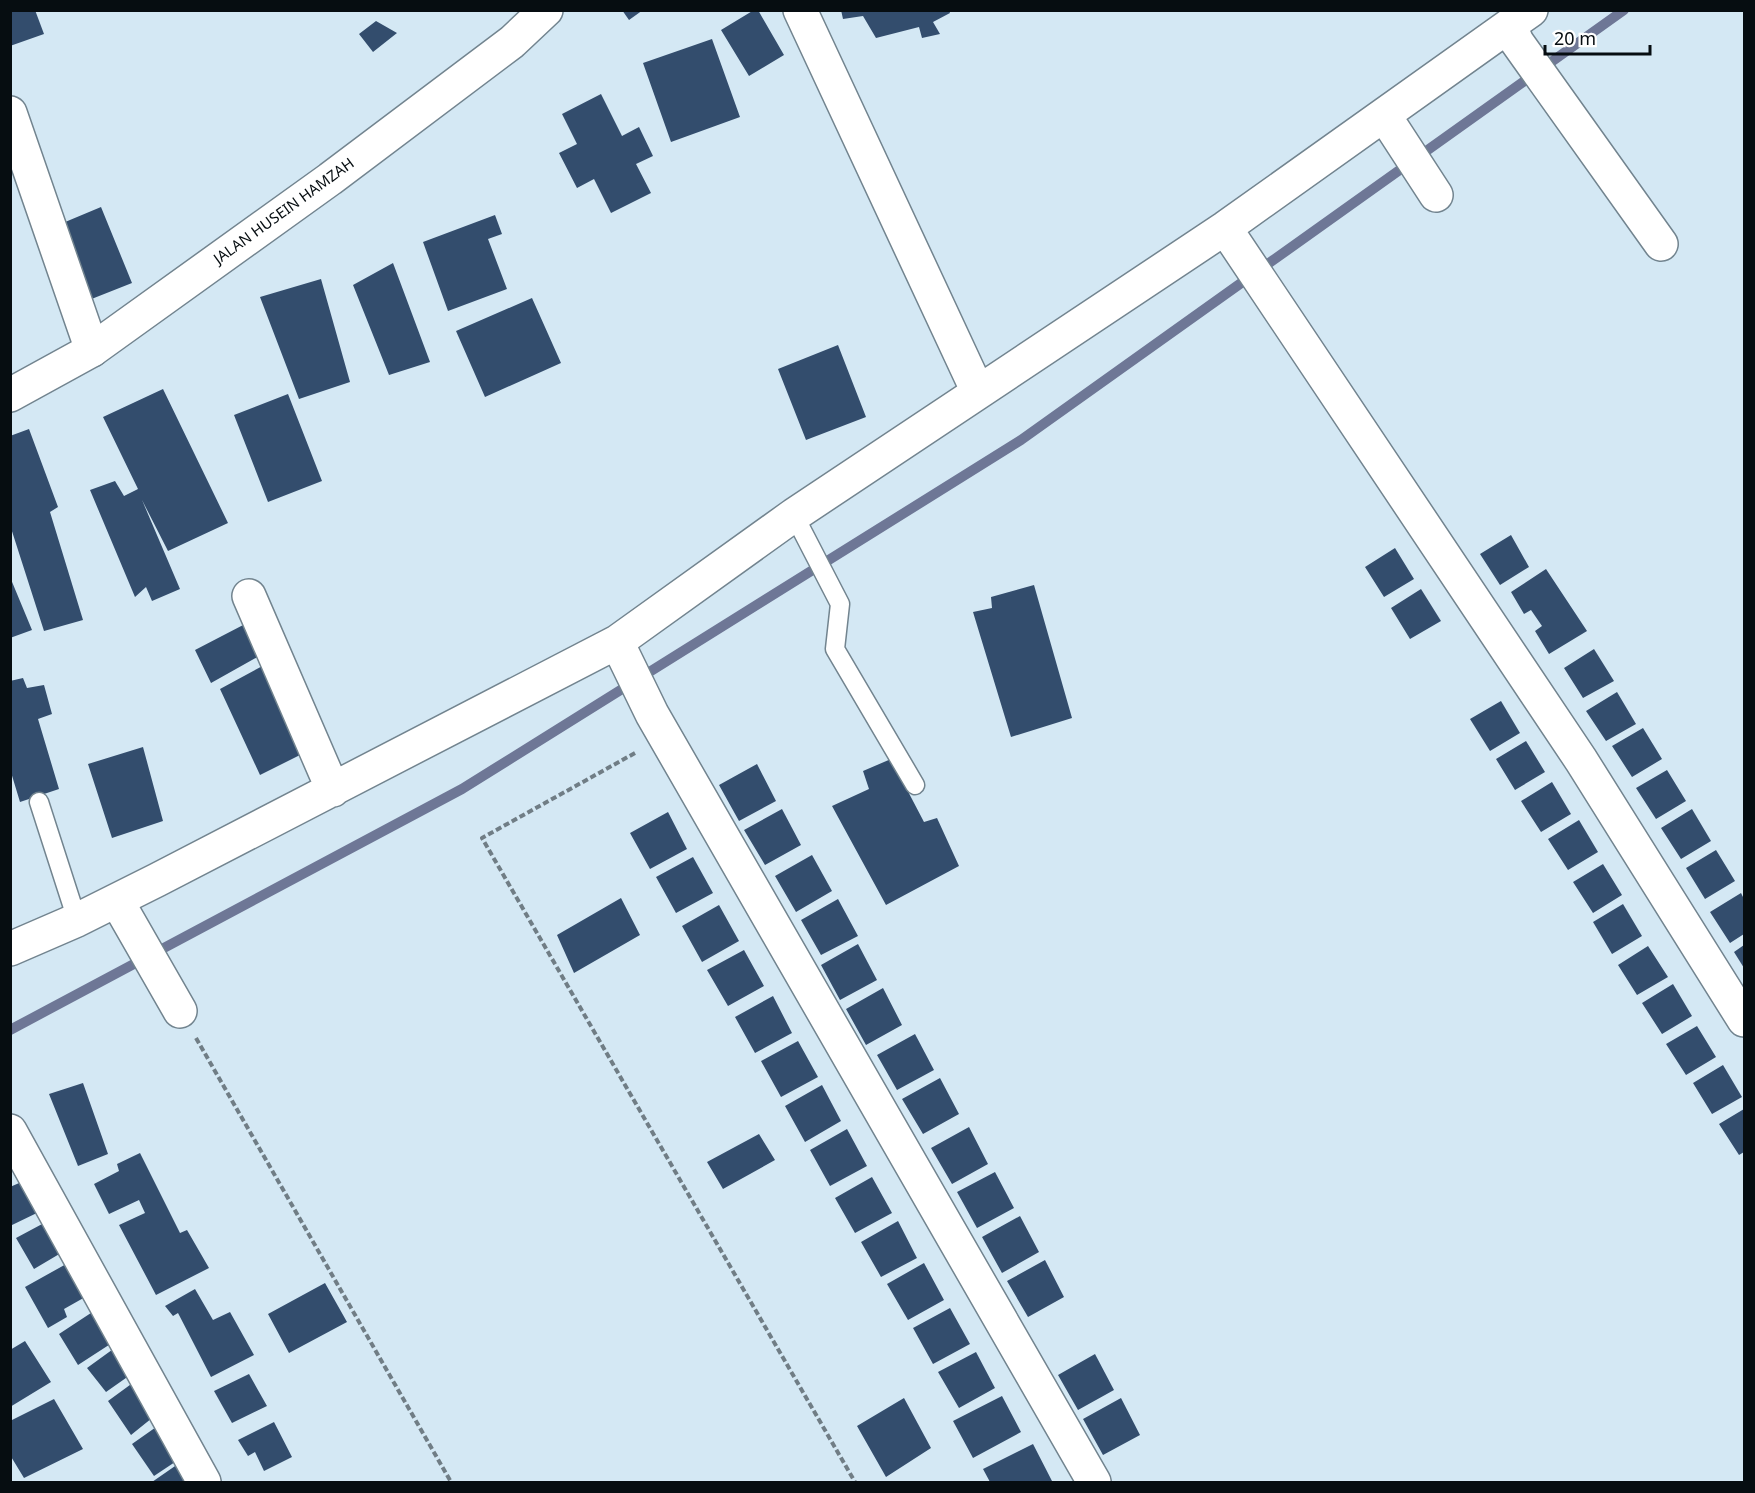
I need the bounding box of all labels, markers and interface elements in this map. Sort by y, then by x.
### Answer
scale bar [1545,18,1650,56]
text: 20 m [1554,26,1596,50]
street label: JALAN HUSEIN HAMZAH [208,152,358,269]

